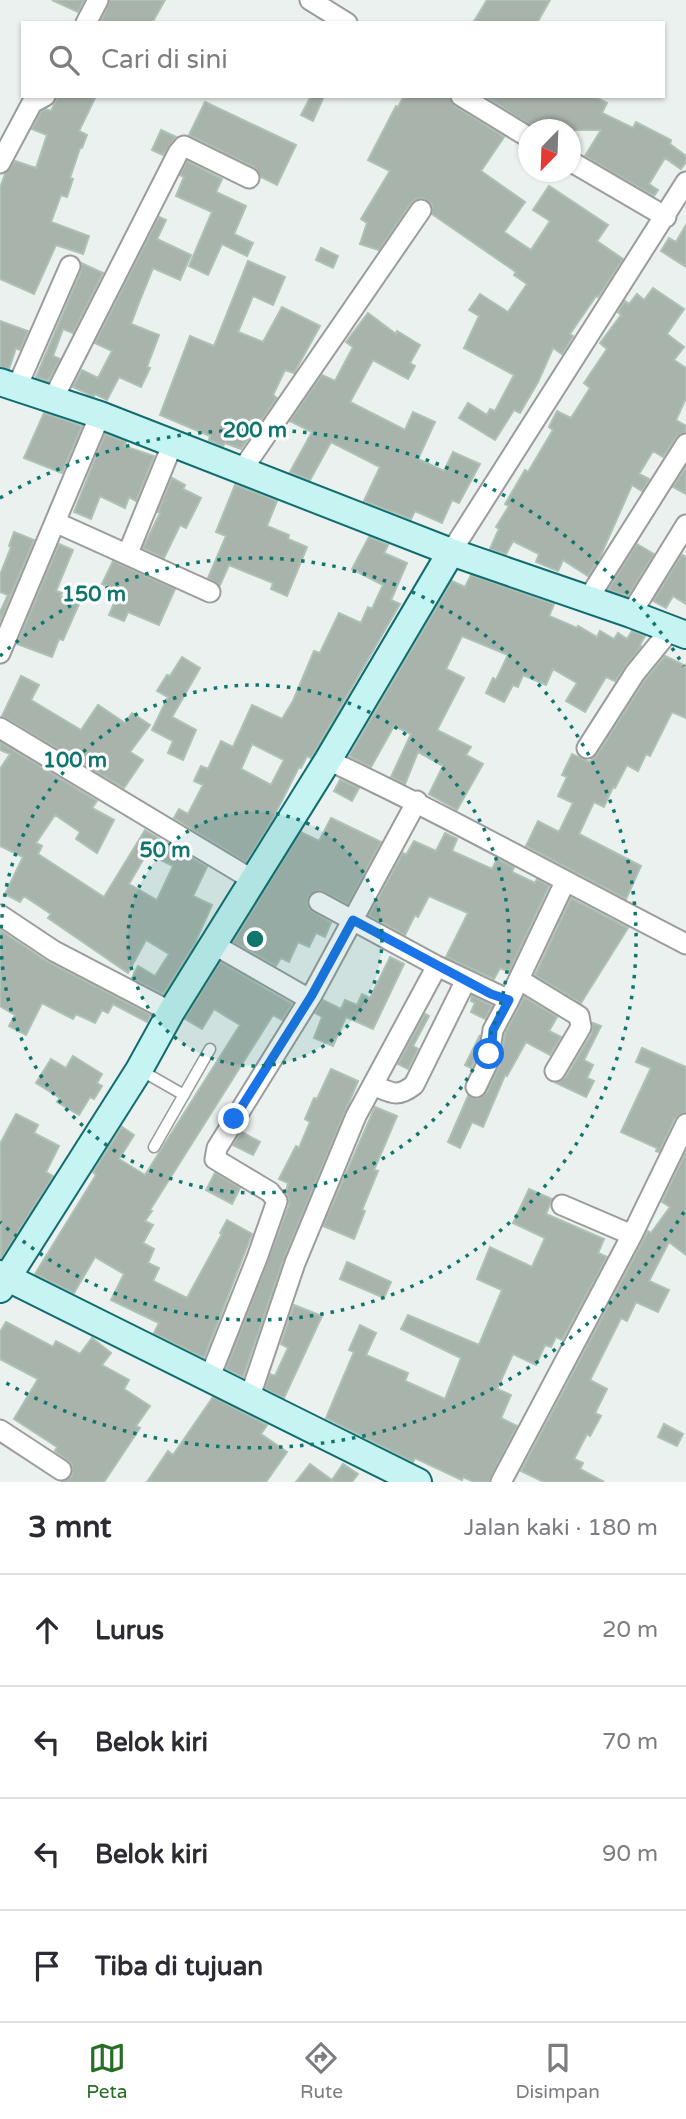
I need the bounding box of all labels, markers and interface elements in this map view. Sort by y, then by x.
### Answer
search box [21,21,665,98]
icon: search [45,41,83,79]
text: Cari di sini [101,44,228,75]
north arrow [518,119,581,182]
text: 200 m [223,418,287,443]
text: 150 m [62,582,126,607]
text: 100 m [43,748,107,773]
text: 50 m [139,838,191,863]
centre of rings [243,927,267,951]
route start [473,1038,504,1069]
route end [218,1103,249,1134]
text: 3 mnt [28,1509,112,1546]
text: Jalan kaki · 180 m [464,1514,658,1542]
icon: ahead [28,1611,66,1649]
text: Lurus [95,1615,164,1646]
text: 20 m [602,1616,658,1644]
icon: left [28,1723,66,1761]
text: Belok kiri [95,1727,208,1758]
text: 70 m [602,1728,658,1756]
icon: left [28,1835,66,1873]
text: Belok kiri [95,1839,208,1870]
text: 90 m [602,1840,658,1868]
icon: arrive [28,1947,66,1985]
text: Tiba di tujuan [95,1951,263,1982]
tab: Peta [86,2039,127,2103]
tab: Rute [300,2039,343,2103]
tab: Disimpan [515,2039,600,2103]

